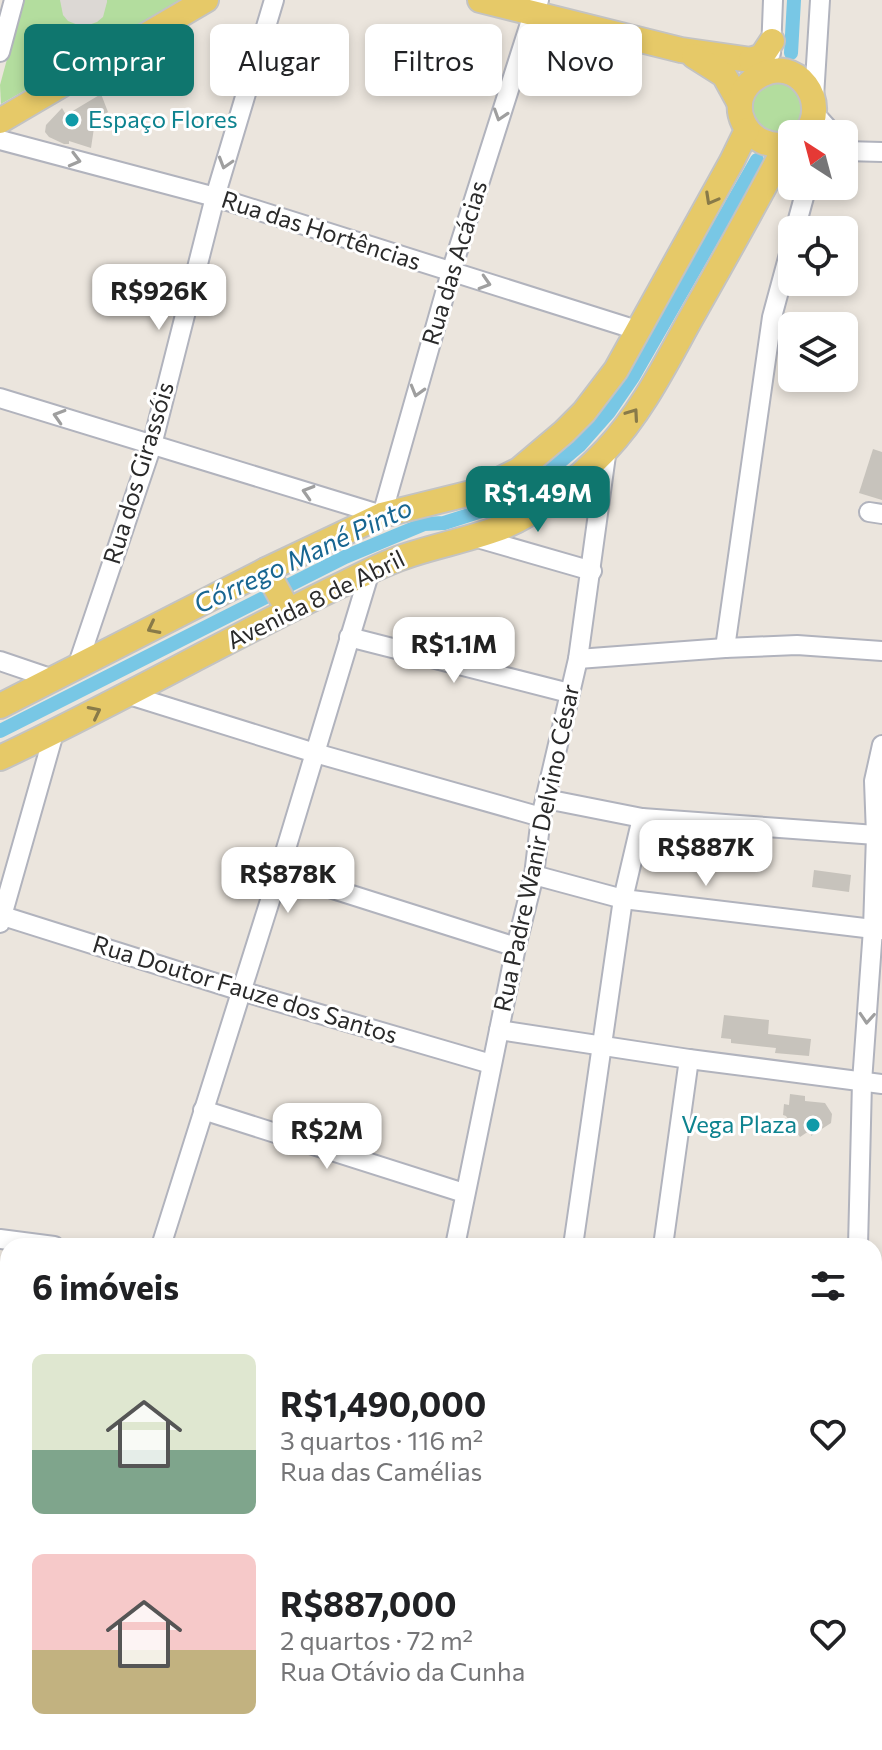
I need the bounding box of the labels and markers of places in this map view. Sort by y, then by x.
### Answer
place label: Espaço Flores [88,104,238,133]
marker: Espaço Flores [63,111,81,129]
pin: R$926K [94,264,224,332]
pin: R$1.49M [464,466,612,534]
pin: R$1.1M [389,617,519,685]
pin: R$887K [641,820,771,888]
pin: R$878K [223,847,353,915]
pin: R$2M [280,1103,374,1171]
place label: Vega Plaza [681,1109,797,1138]
marker: Vega Plaza [804,1116,822,1134]

